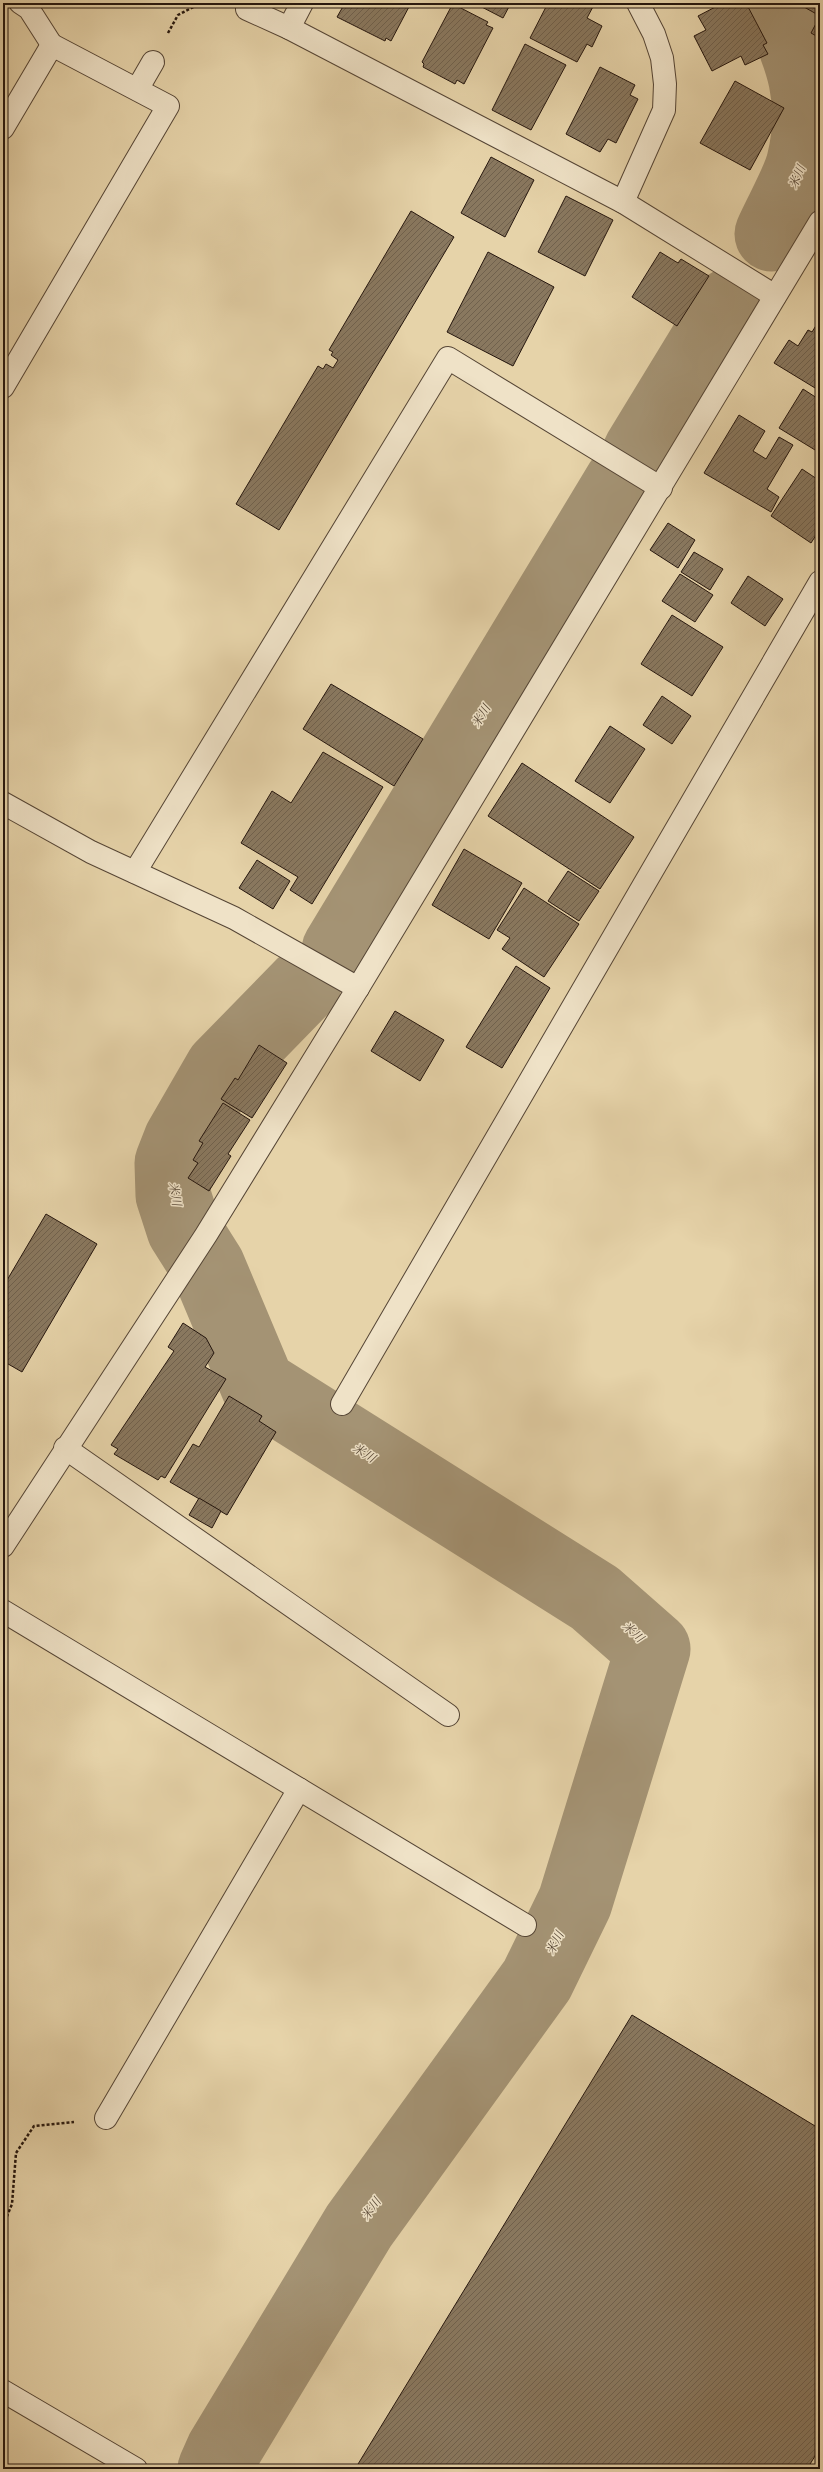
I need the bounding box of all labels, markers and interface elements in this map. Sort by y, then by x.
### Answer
water label: 米川 [786,161,810,191]
water label: 米川 [469,700,495,730]
water label: 米川 [165,1181,184,1209]
water label: 米川 [350,1441,380,1467]
water label: 米川 [619,1619,648,1647]
water label: 米川 [543,1927,568,1957]
water label: 米川 [358,2194,386,2223]

